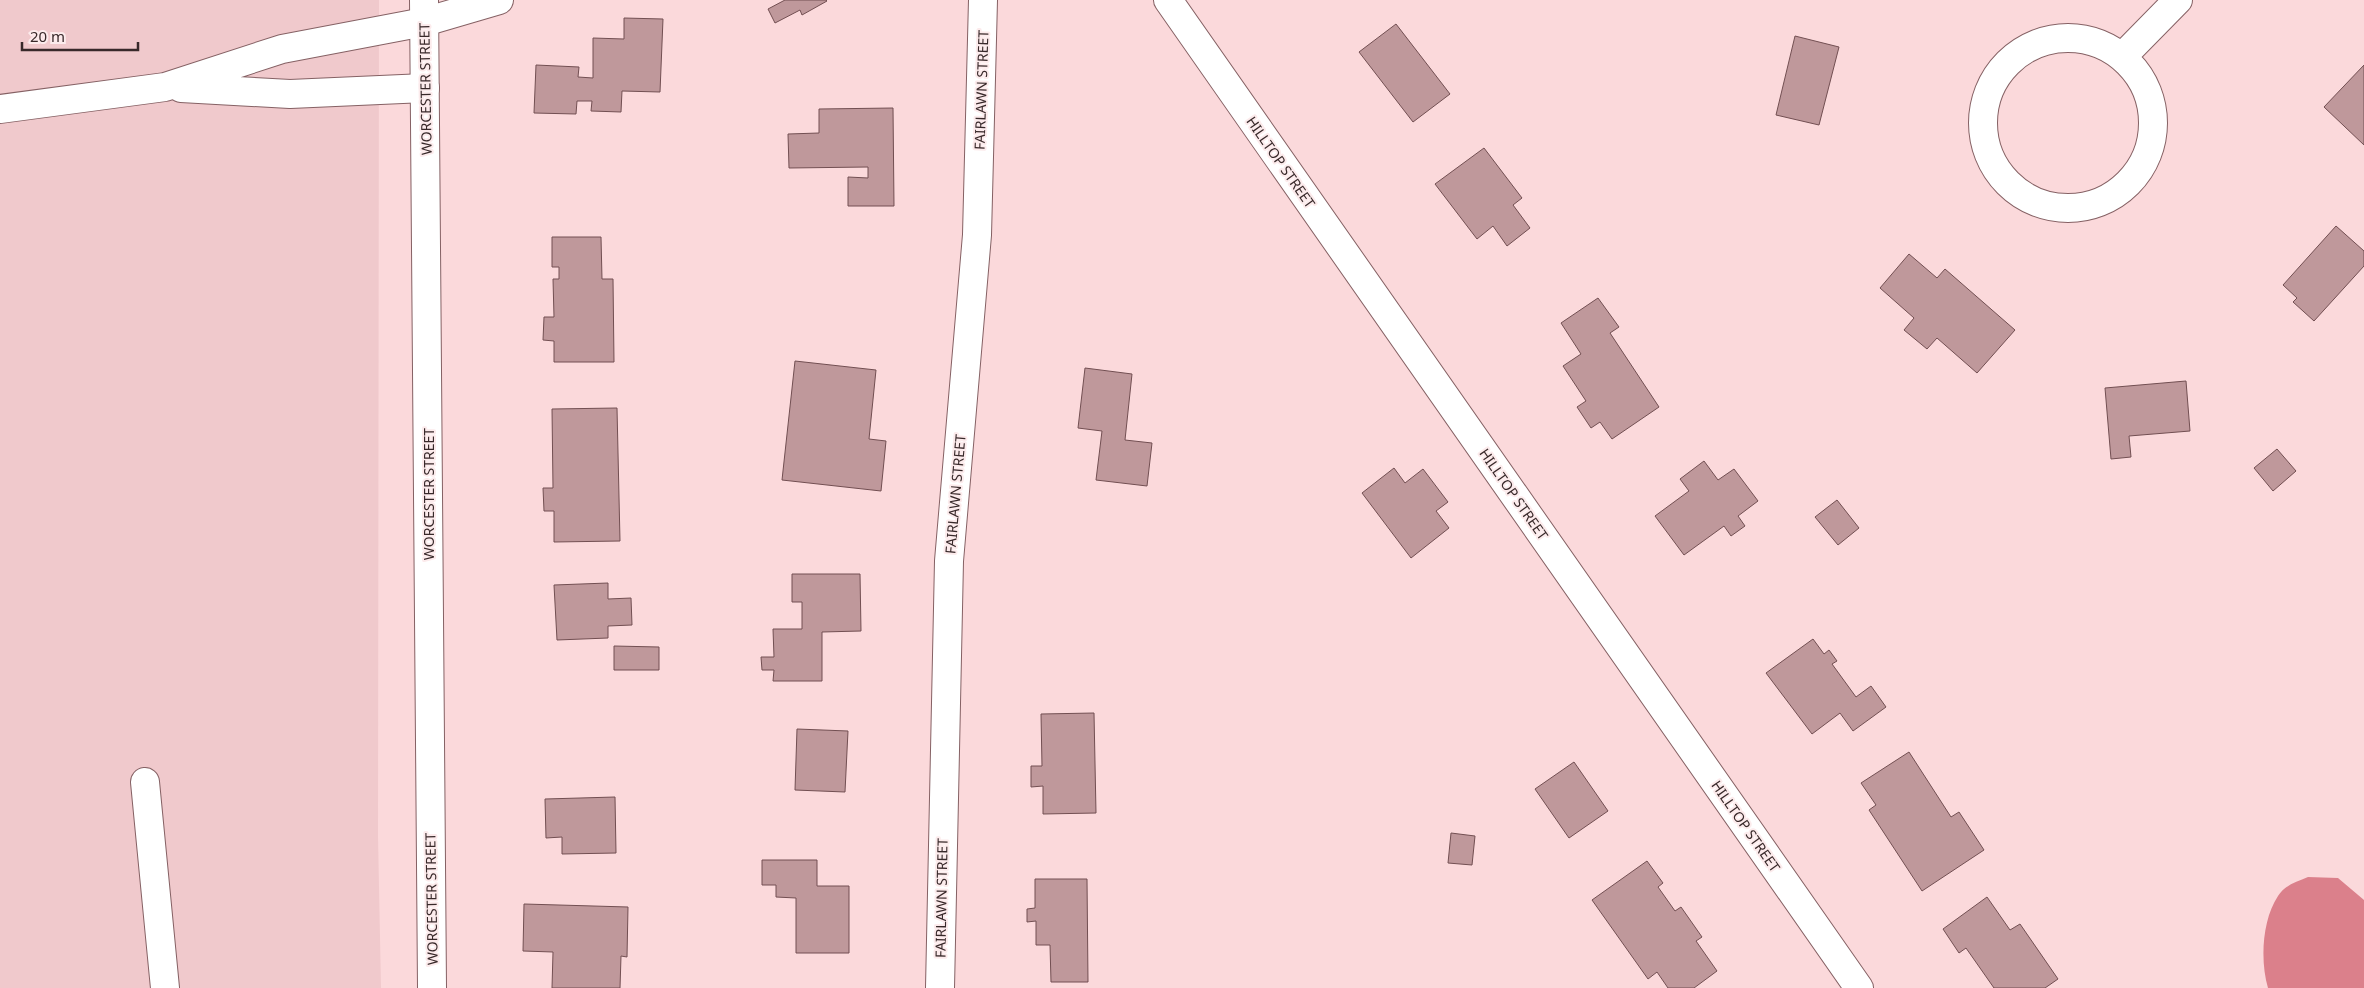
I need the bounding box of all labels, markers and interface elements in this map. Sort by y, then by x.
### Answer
scale bar [22,20,139,52]
street label: WORCESTER STREET [414,22,436,155]
text: 20 m [30,26,65,46]
street label: FAIRLAWN STREET [969,30,993,150]
street label: HILLTOP STREET [1242,112,1320,212]
street label: WORCESTER STREET [419,428,438,560]
street label: FAIRLAWN STREET [940,433,970,555]
street label: HILLTOP STREET [1475,444,1553,544]
street label: HILLTOP STREET [1707,776,1785,876]
street label: WORCESTER STREET [420,832,442,965]
street label: FAIRLAWN STREET [930,838,952,958]

